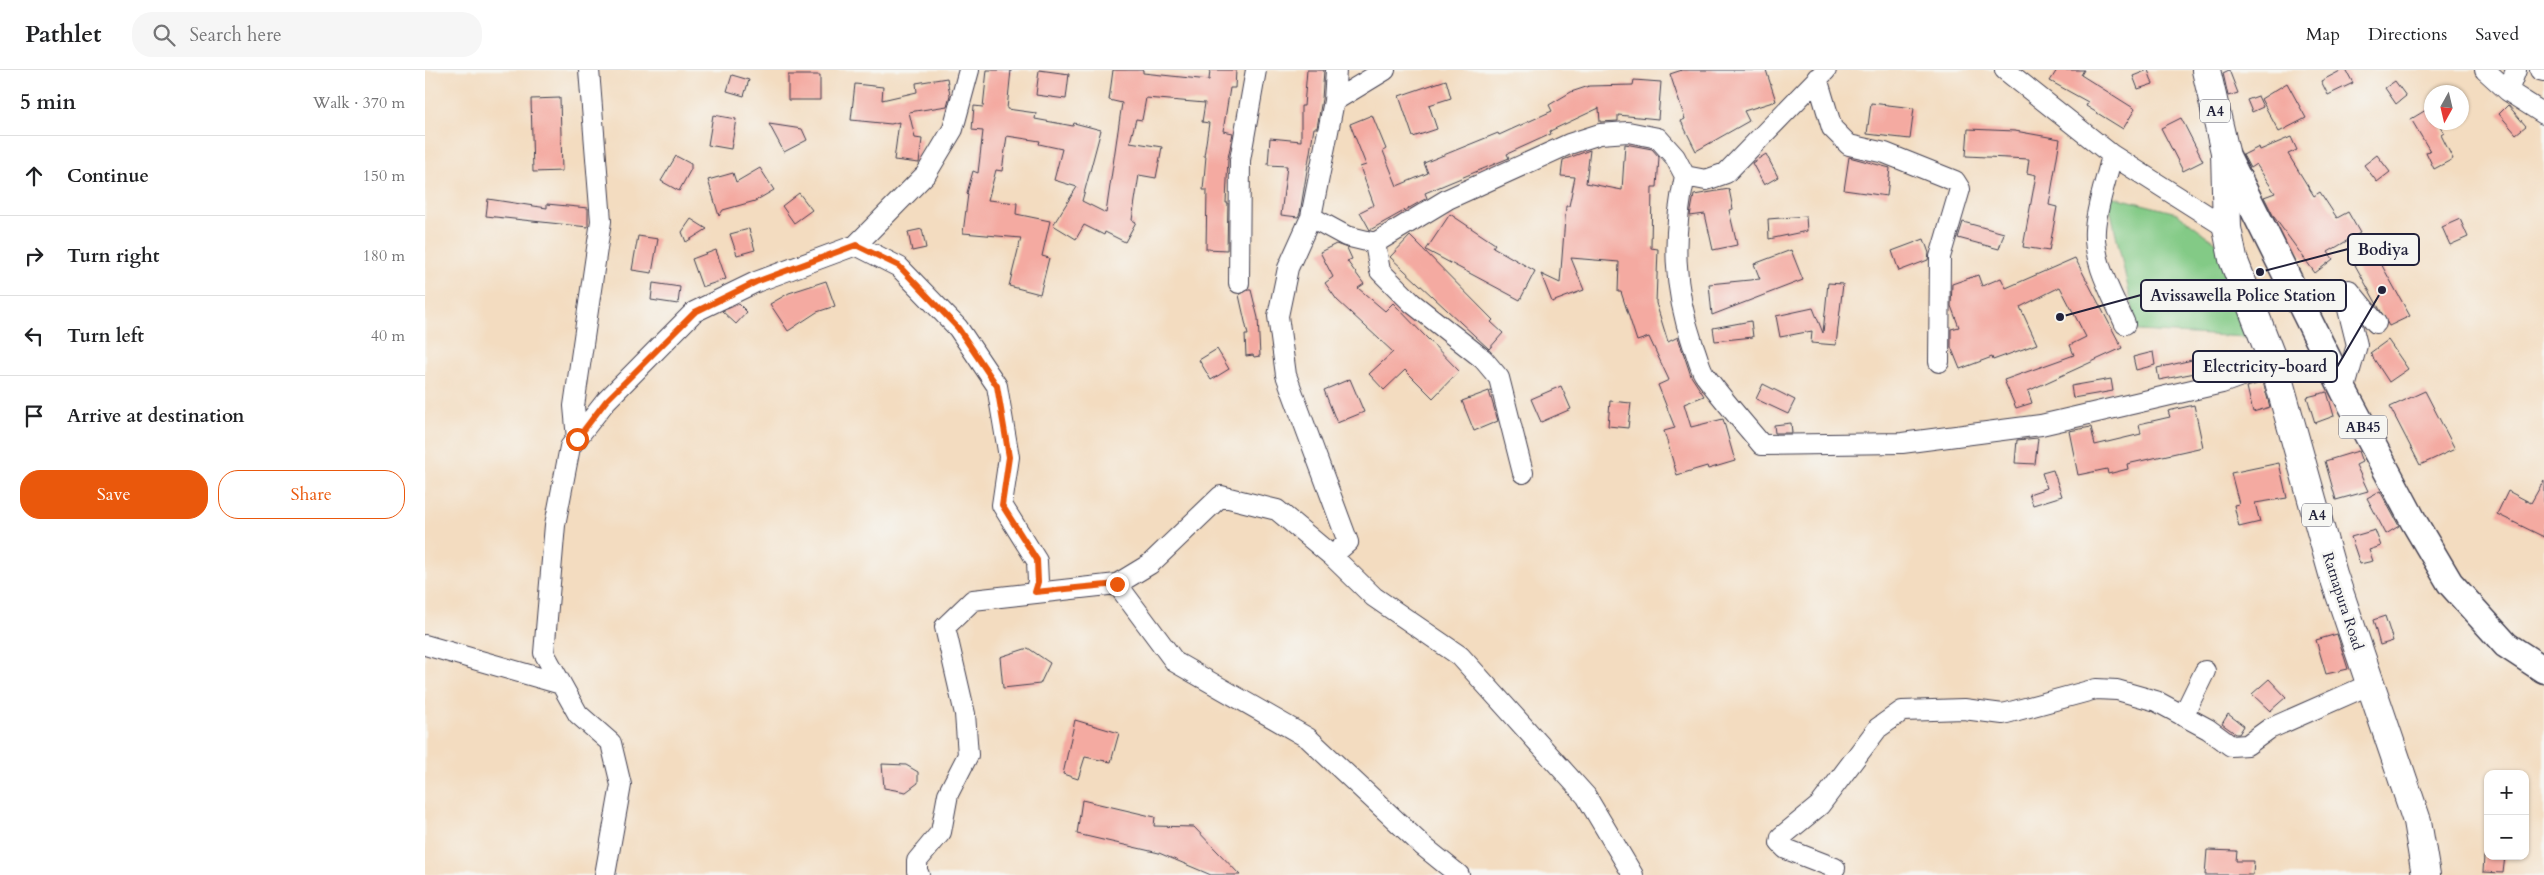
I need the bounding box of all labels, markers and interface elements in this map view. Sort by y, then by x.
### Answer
search box [132,12,482,57]
text: Pathlet [25,18,102,51]
icon: search [150,21,178,49]
text: Search here [190,22,282,48]
text: Map [2306,22,2340,47]
text: Directions [2368,22,2447,47]
text: Saved [2475,22,2519,47]
north arrow [2424,85,2469,130]
text: 5 min [20,88,76,117]
text: Walk · 370 m [313,92,405,114]
road number: A4 [2200,99,2230,122]
icon: ahead [20,162,48,190]
text: Continue [67,163,149,189]
text: 150 m [363,165,405,187]
callout: Bodiya [2348,234,2419,265]
text: Bodiya [2357,239,2409,261]
icon: right [20,242,48,270]
text: Turn right [67,243,159,269]
text: 180 m [363,245,405,267]
callout: Avissawella Police Station [2141,280,2346,311]
text: Avissawella Police Station [2150,285,2336,307]
icon: left [20,322,48,350]
text: Turn left [67,323,144,349]
text: 40 m [371,325,405,347]
callout: Electricity-board [2193,351,2337,382]
text: Electricity-board [2203,356,2327,378]
icon: arrive [20,402,48,430]
text: Arrive at destination [67,403,244,429]
road number: AB45 [2339,416,2387,438]
route start [566,428,589,451]
button: Save [20,470,208,519]
button: Share [218,470,405,519]
road number: A4 [2302,504,2332,526]
street label: Ratnapura Road [2318,550,2368,653]
route end [1106,573,1129,596]
map controls [2484,770,2529,860]
button: + [2484,770,2529,815]
button: − [2484,815,2529,860]

